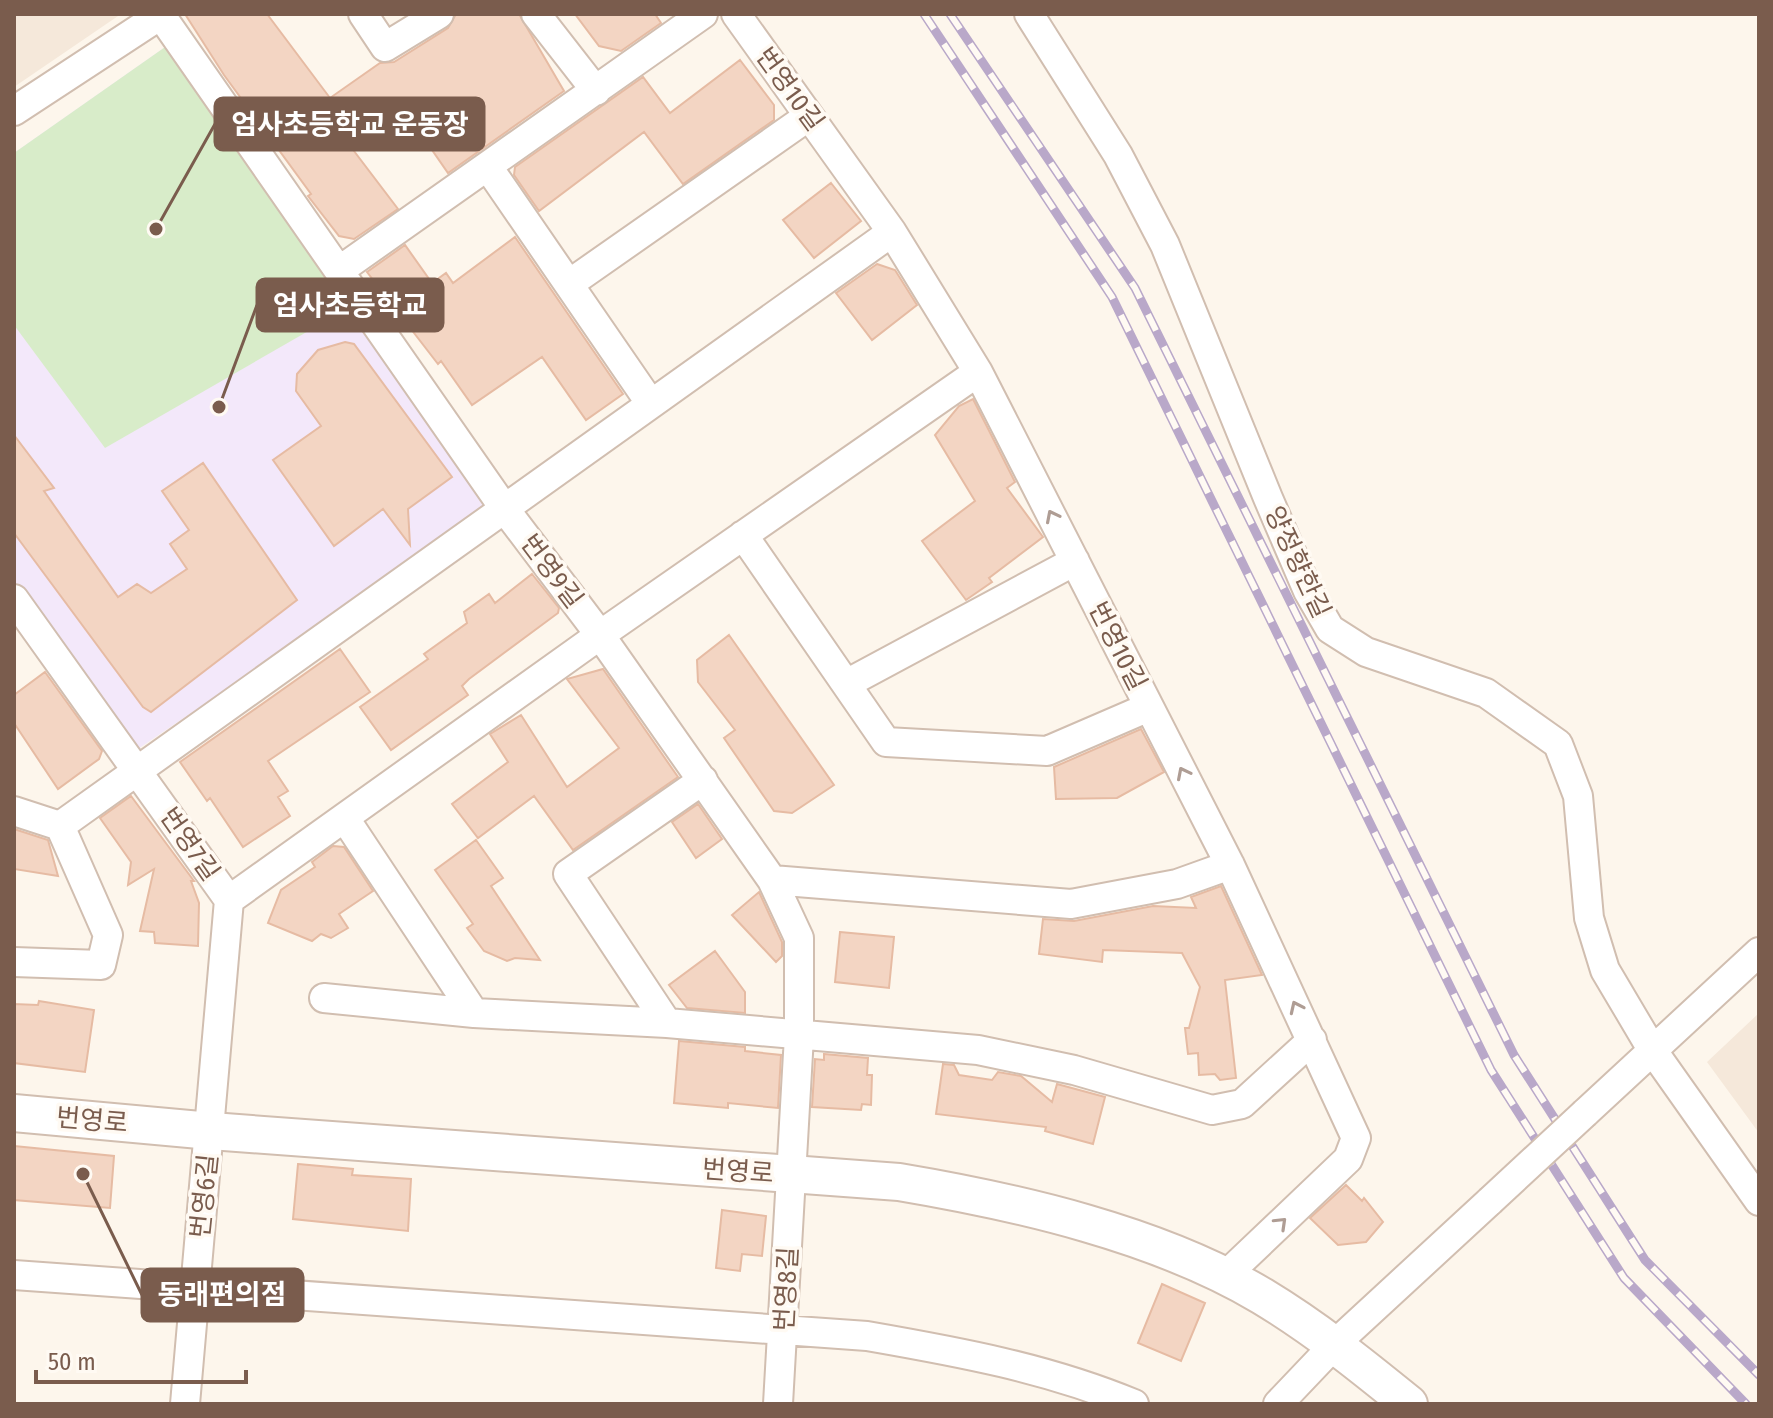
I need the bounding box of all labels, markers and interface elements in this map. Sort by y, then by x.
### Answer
street label: 번영10길 [749,42,830,137]
callout: 엄사초등학교 운동장 [215,98,484,150]
text: 엄사초등학교 운동장 [231,108,469,141]
callout: 엄사초등학교 [257,279,443,331]
text: 엄사초등학교 [273,289,427,322]
street label: 양정향한길 [1258,501,1337,623]
one-way arrow [1046,510,1061,525]
street label: 번영9길 [514,528,589,614]
street label: 번영10길 [1082,597,1153,696]
one-way arrow [1177,766,1192,781]
street label: 번영7길 [153,802,226,887]
one-way arrow [1290,1000,1306,1015]
street label: 번영로 [55,1102,129,1139]
street label: 번영6길 [185,1152,224,1240]
street label: 번영로 [701,1154,775,1189]
one-way arrow [1272,1218,1286,1232]
street label: 번영8길 [769,1246,804,1332]
callout: 동래편의점 [142,1269,303,1321]
text: 동래편의점 [158,1278,286,1311]
scale bar [36,1334,246,1384]
text: 50 m [48,1348,96,1376]

